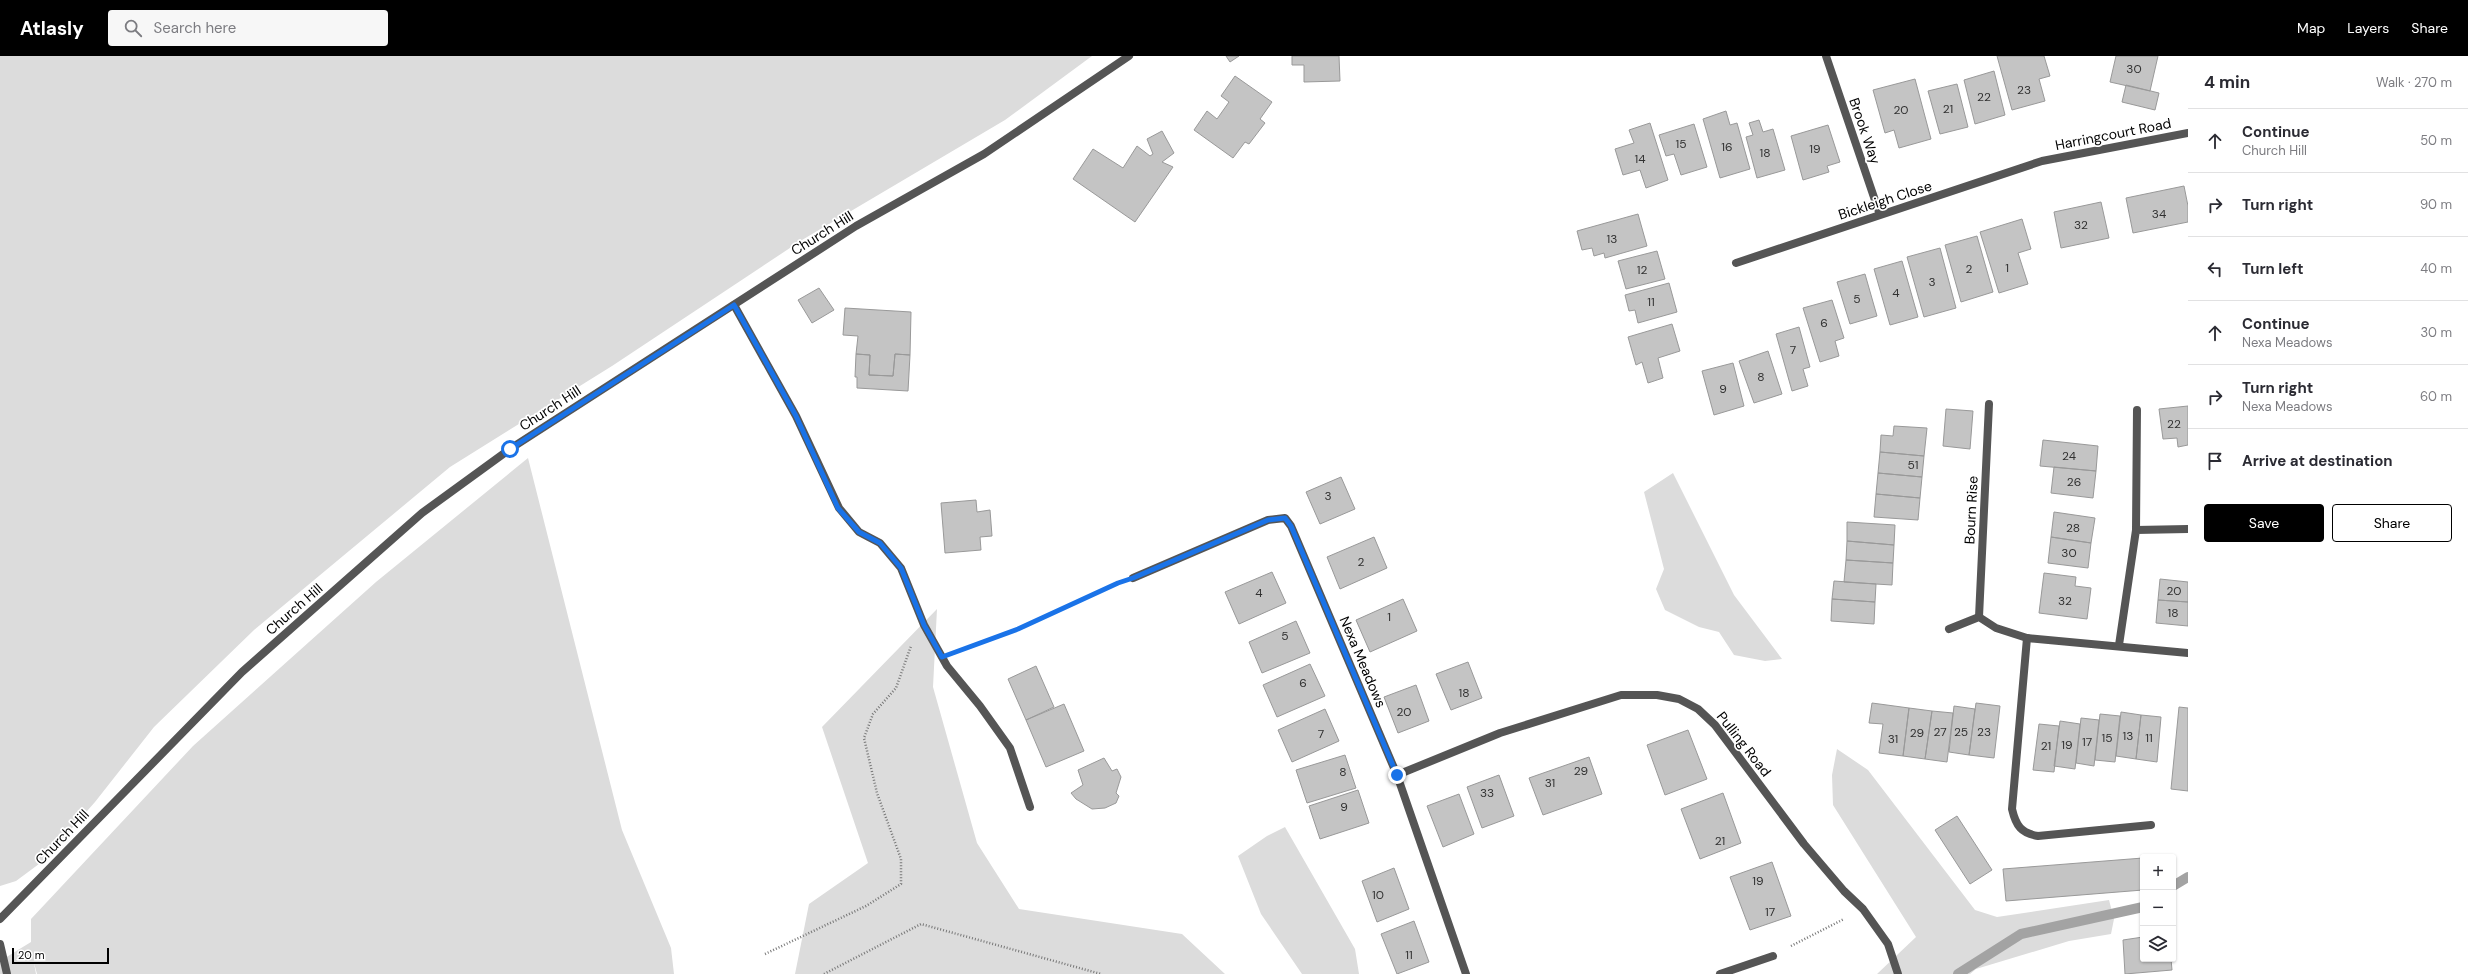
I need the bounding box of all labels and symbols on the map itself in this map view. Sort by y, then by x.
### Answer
house number: 30 [2126,61,2142,77]
house number: 23 [2017,82,2031,98]
house number: 22 [1977,89,1991,105]
street label: Brook Way [1845,96,1885,167]
house number: 21 [1943,101,1953,117]
house number: 20 [1893,102,1909,118]
street label: Harringcourt Road [2053,114,2173,154]
house number: 15 [1675,136,1687,152]
house number: 16 [1721,139,1733,155]
house number: 19 [1809,141,1821,157]
house number: 18 [1759,145,1771,161]
house number: 14 [1634,151,1646,167]
street label: Bickleigh Close [1836,176,1934,224]
house number: 34 [2152,206,2166,222]
street label: Church Hill [788,207,856,259]
house number: 32 [2074,217,2088,233]
house number: 13 [1607,231,1617,247]
house number: 1 [2005,260,2009,276]
house number: 2 [1966,261,1973,277]
house number: 12 [1637,262,1647,278]
house number: 3 [1928,274,1936,290]
house number: 4 [1892,285,1900,301]
house number: 5 [1853,291,1861,307]
house number: 11 [1647,294,1655,310]
house number: 6 [1820,315,1828,331]
house number: 7 [1790,342,1796,358]
house number: 8 [1757,369,1765,385]
street label: Church Hill [516,381,584,435]
house number: 9 [1719,381,1727,397]
house number: 22 [2167,416,2181,432]
route start [501,440,519,458]
house number: 24 [2062,448,2076,464]
house number: 51 [1907,457,1919,473]
house number: 26 [2067,474,2081,490]
street label: Bourn Rise [1960,475,1982,545]
house number: 3 [1324,488,1332,504]
house number: 28 [2066,520,2080,536]
house number: 30 [2061,545,2077,561]
house number: 2 [1358,554,1365,570]
street label: Church Hill [262,579,326,639]
house number: 20 [2166,583,2182,599]
house number: 4 [1255,585,1263,601]
house number: 32 [2058,593,2072,609]
house number: 18 [2167,605,2179,621]
house number: 1 [1387,609,1391,625]
street label: Nexa Meadows [1336,614,1390,710]
house number: 5 [1281,628,1289,644]
house number: 6 [1299,675,1307,691]
house number: 18 [1458,685,1470,701]
house number: 20 [1396,704,1412,720]
street label: Pulling Road [1713,708,1775,780]
house number: 27 [1933,724,1947,740]
house number: 25 [1954,724,1968,740]
house number: 23 [1977,724,1991,740]
house number: 29 [1910,725,1924,741]
house number: 7 [1318,726,1324,742]
house number: 13 [2123,728,2133,744]
house number: 15 [2101,730,2113,746]
house number: 11 [2145,730,2153,746]
house number: 31 [1888,731,1898,747]
house number: 17 [2082,734,2092,750]
house number: 19 [2061,737,2073,753]
house number: 21 [2041,738,2051,754]
house number: 29 [1574,763,1588,779]
house number: 8 [1339,764,1347,780]
route end [1388,766,1406,784]
house number: 31 [1545,775,1555,791]
house number: 33 [1480,785,1494,801]
house number: 9 [1340,799,1348,815]
street label: Church Hill [31,806,93,868]
house number: 21 [1715,833,1725,849]
house number: 19 [1752,873,1764,889]
house number: 10 [1372,887,1384,903]
house number: 17 [1765,904,1775,920]
scale bar [12,946,109,965]
house number: 11 [1405,947,1413,963]

